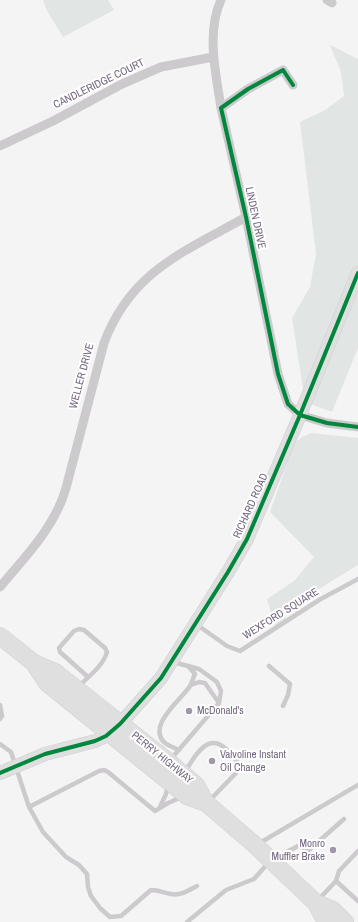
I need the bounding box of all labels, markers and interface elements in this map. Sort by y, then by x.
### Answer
street label: CANDLERIDGE COURT [51,56,147,112]
street label: LINDEN DRIVE [242,186,268,250]
street label: WELLER DRIVE [67,342,97,410]
street label: RICHARD ROAD [231,472,271,540]
street label: WEXFORD SQUARE [241,585,321,643]
place label: McDonald's [197,704,244,718]
marker: McDonald's [184,706,194,716]
street label: PERRY HIGHWAY [128,729,196,787]
place label: Valvoline Instant Oil Change [220,748,286,774]
marker: Valvoline Instant Oil Change [207,756,217,766]
place label: Monro Muffler Brake [272,837,325,863]
marker: Monro Muffler Brake [328,845,338,855]

